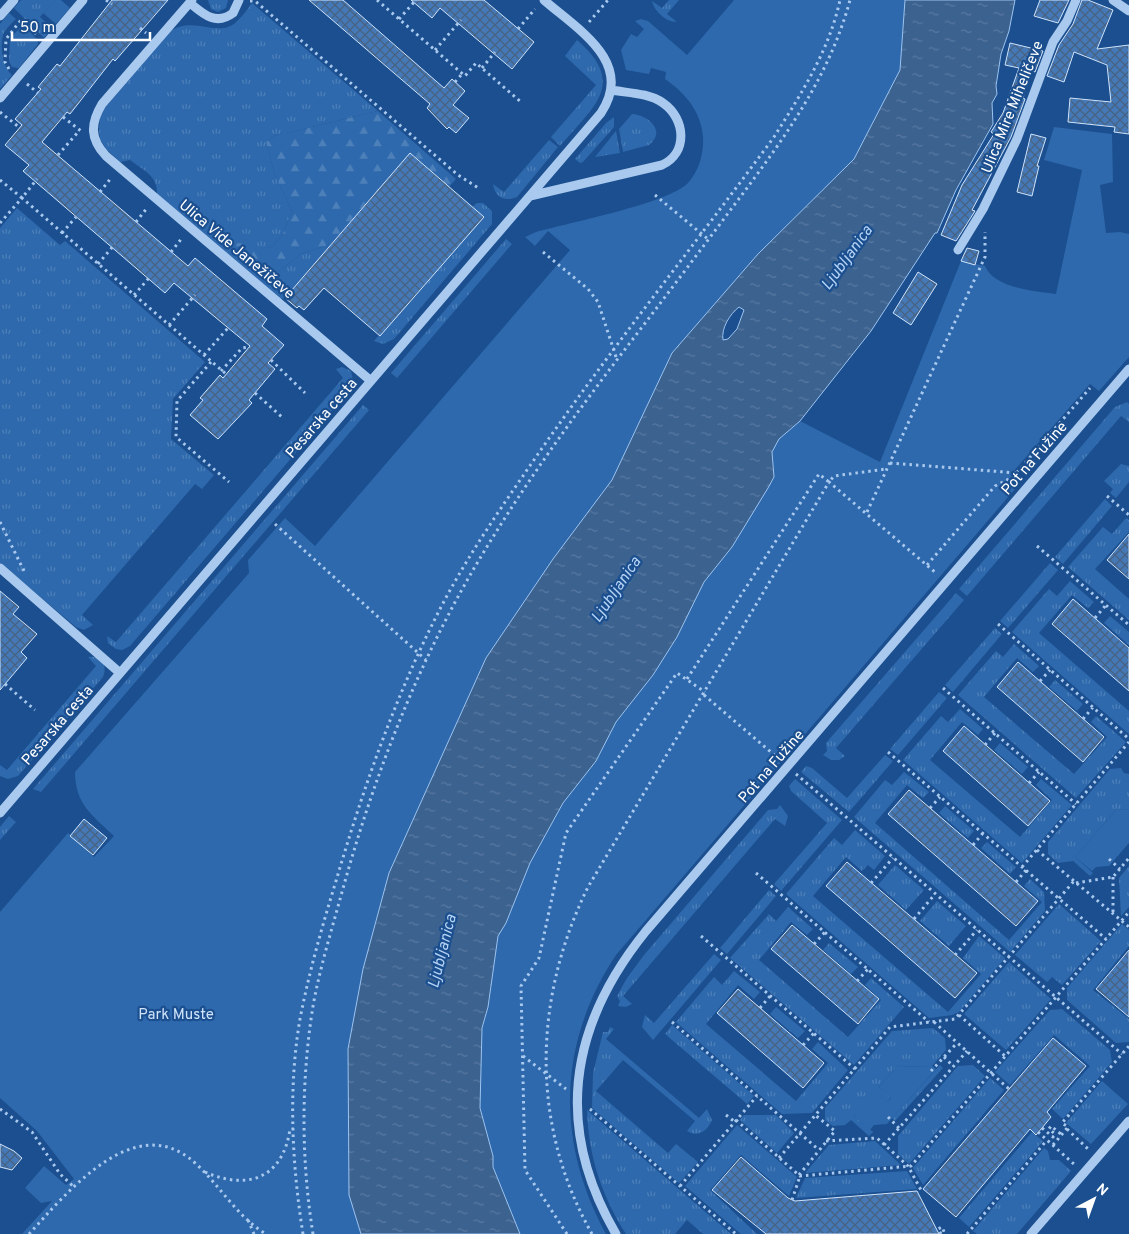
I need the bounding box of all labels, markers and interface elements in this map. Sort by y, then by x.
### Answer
scale bar [12,10,150,42]
text: 50 m [20,19,55,38]
street label: Ulica Mire Miheličeve [978,38,1049,177]
street label: Ulica Vide Janežičeve [174,196,298,304]
water label: Ljubljanica [817,221,878,294]
street label: Pesarska cesta [282,375,362,463]
street label: Pot na Fužine [998,418,1072,500]
water label: Ljubljanica [587,553,646,627]
street label: Pesarska cesta [18,682,98,770]
street label: Pot na Fužine [735,726,809,808]
water label: Ljubljanica [424,912,462,990]
park label: Park Muste [138,1006,214,1025]
north arrow [1069,1174,1119,1224]
text: N [1092,1181,1111,1200]

